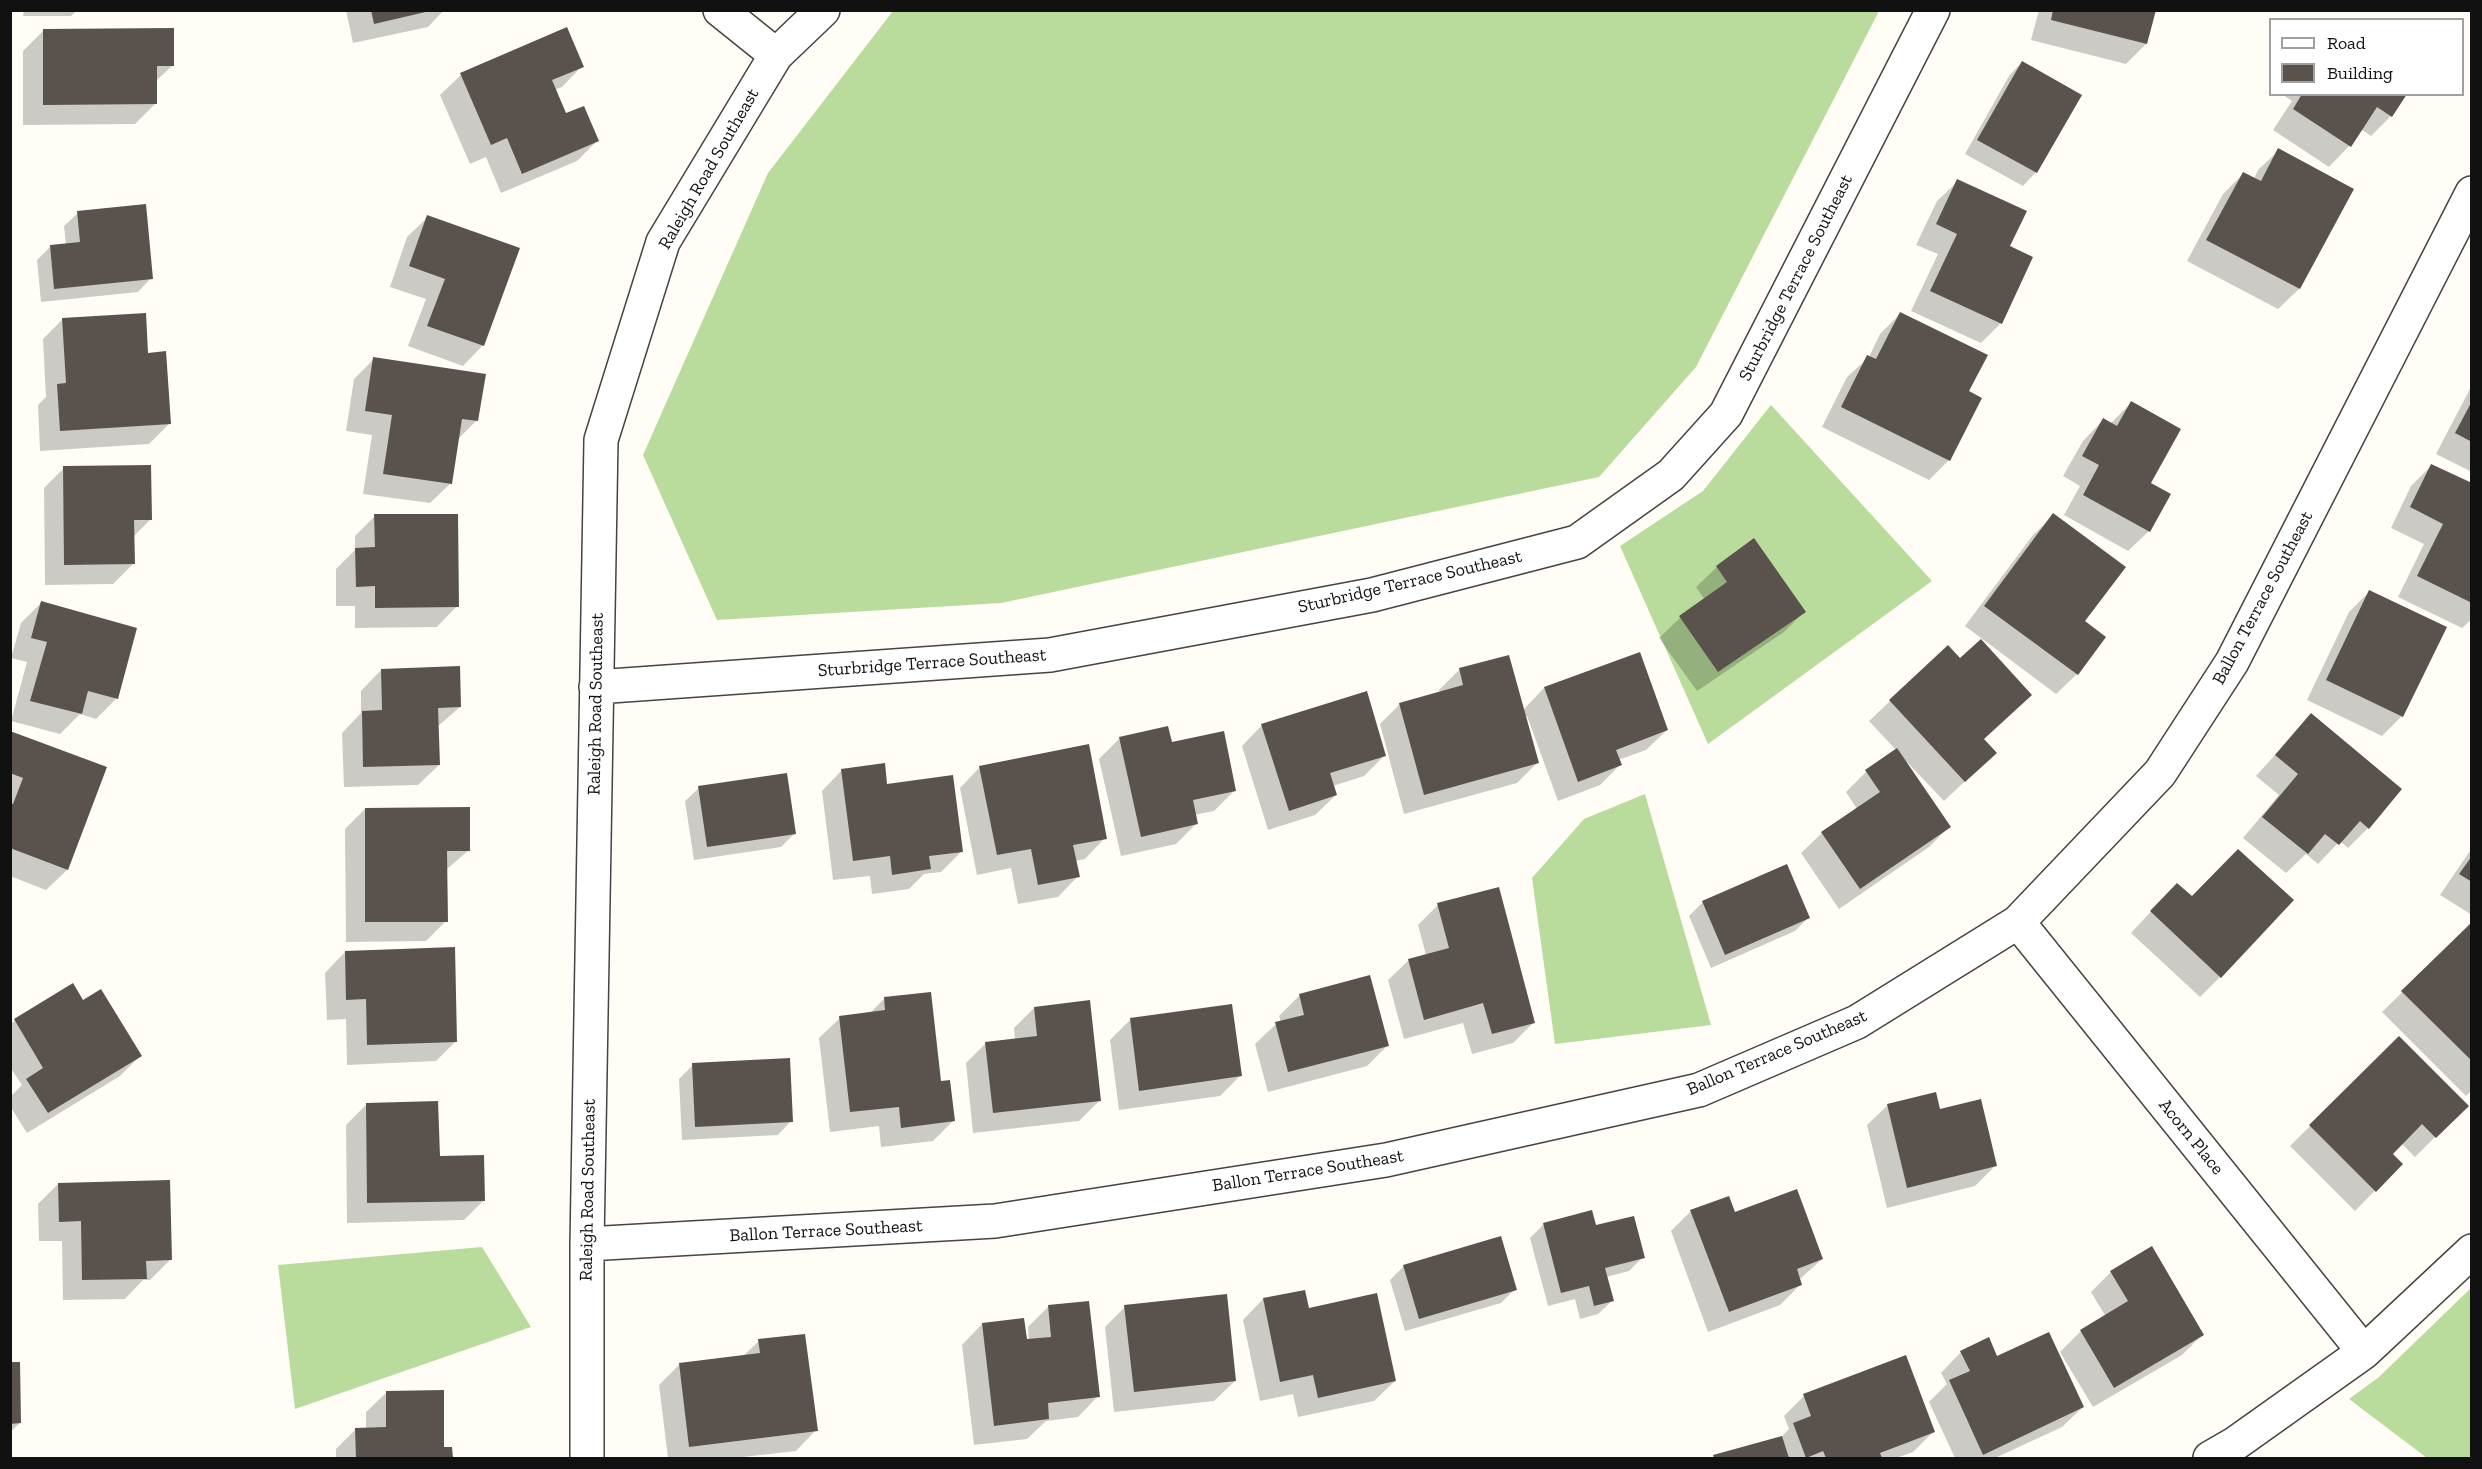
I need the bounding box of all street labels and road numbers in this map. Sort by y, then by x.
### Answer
street label: Raleigh Road Southeast [654,85,764,253]
street label: Sturbridge Terrace Southeast [1734,171,1858,385]
street label: Ballon Terrace Southeast [2208,508,2318,688]
street label: Sturbridge Terrace Southeast [1296,546,1524,618]
street label: Raleigh Road Southeast [584,613,608,795]
street label: Sturbridge Terrace Southeast [817,644,1047,682]
street label: Ballon Terrace Southeast [1684,1005,1870,1101]
street label: Acorn Place [2154,1095,2228,1179]
street label: Raleigh Road Southeast [576,1099,600,1281]
street label: Ballon Terrace Southeast [1211,1145,1405,1197]
street label: Ballon Terrace Southeast [729,1215,923,1247]

